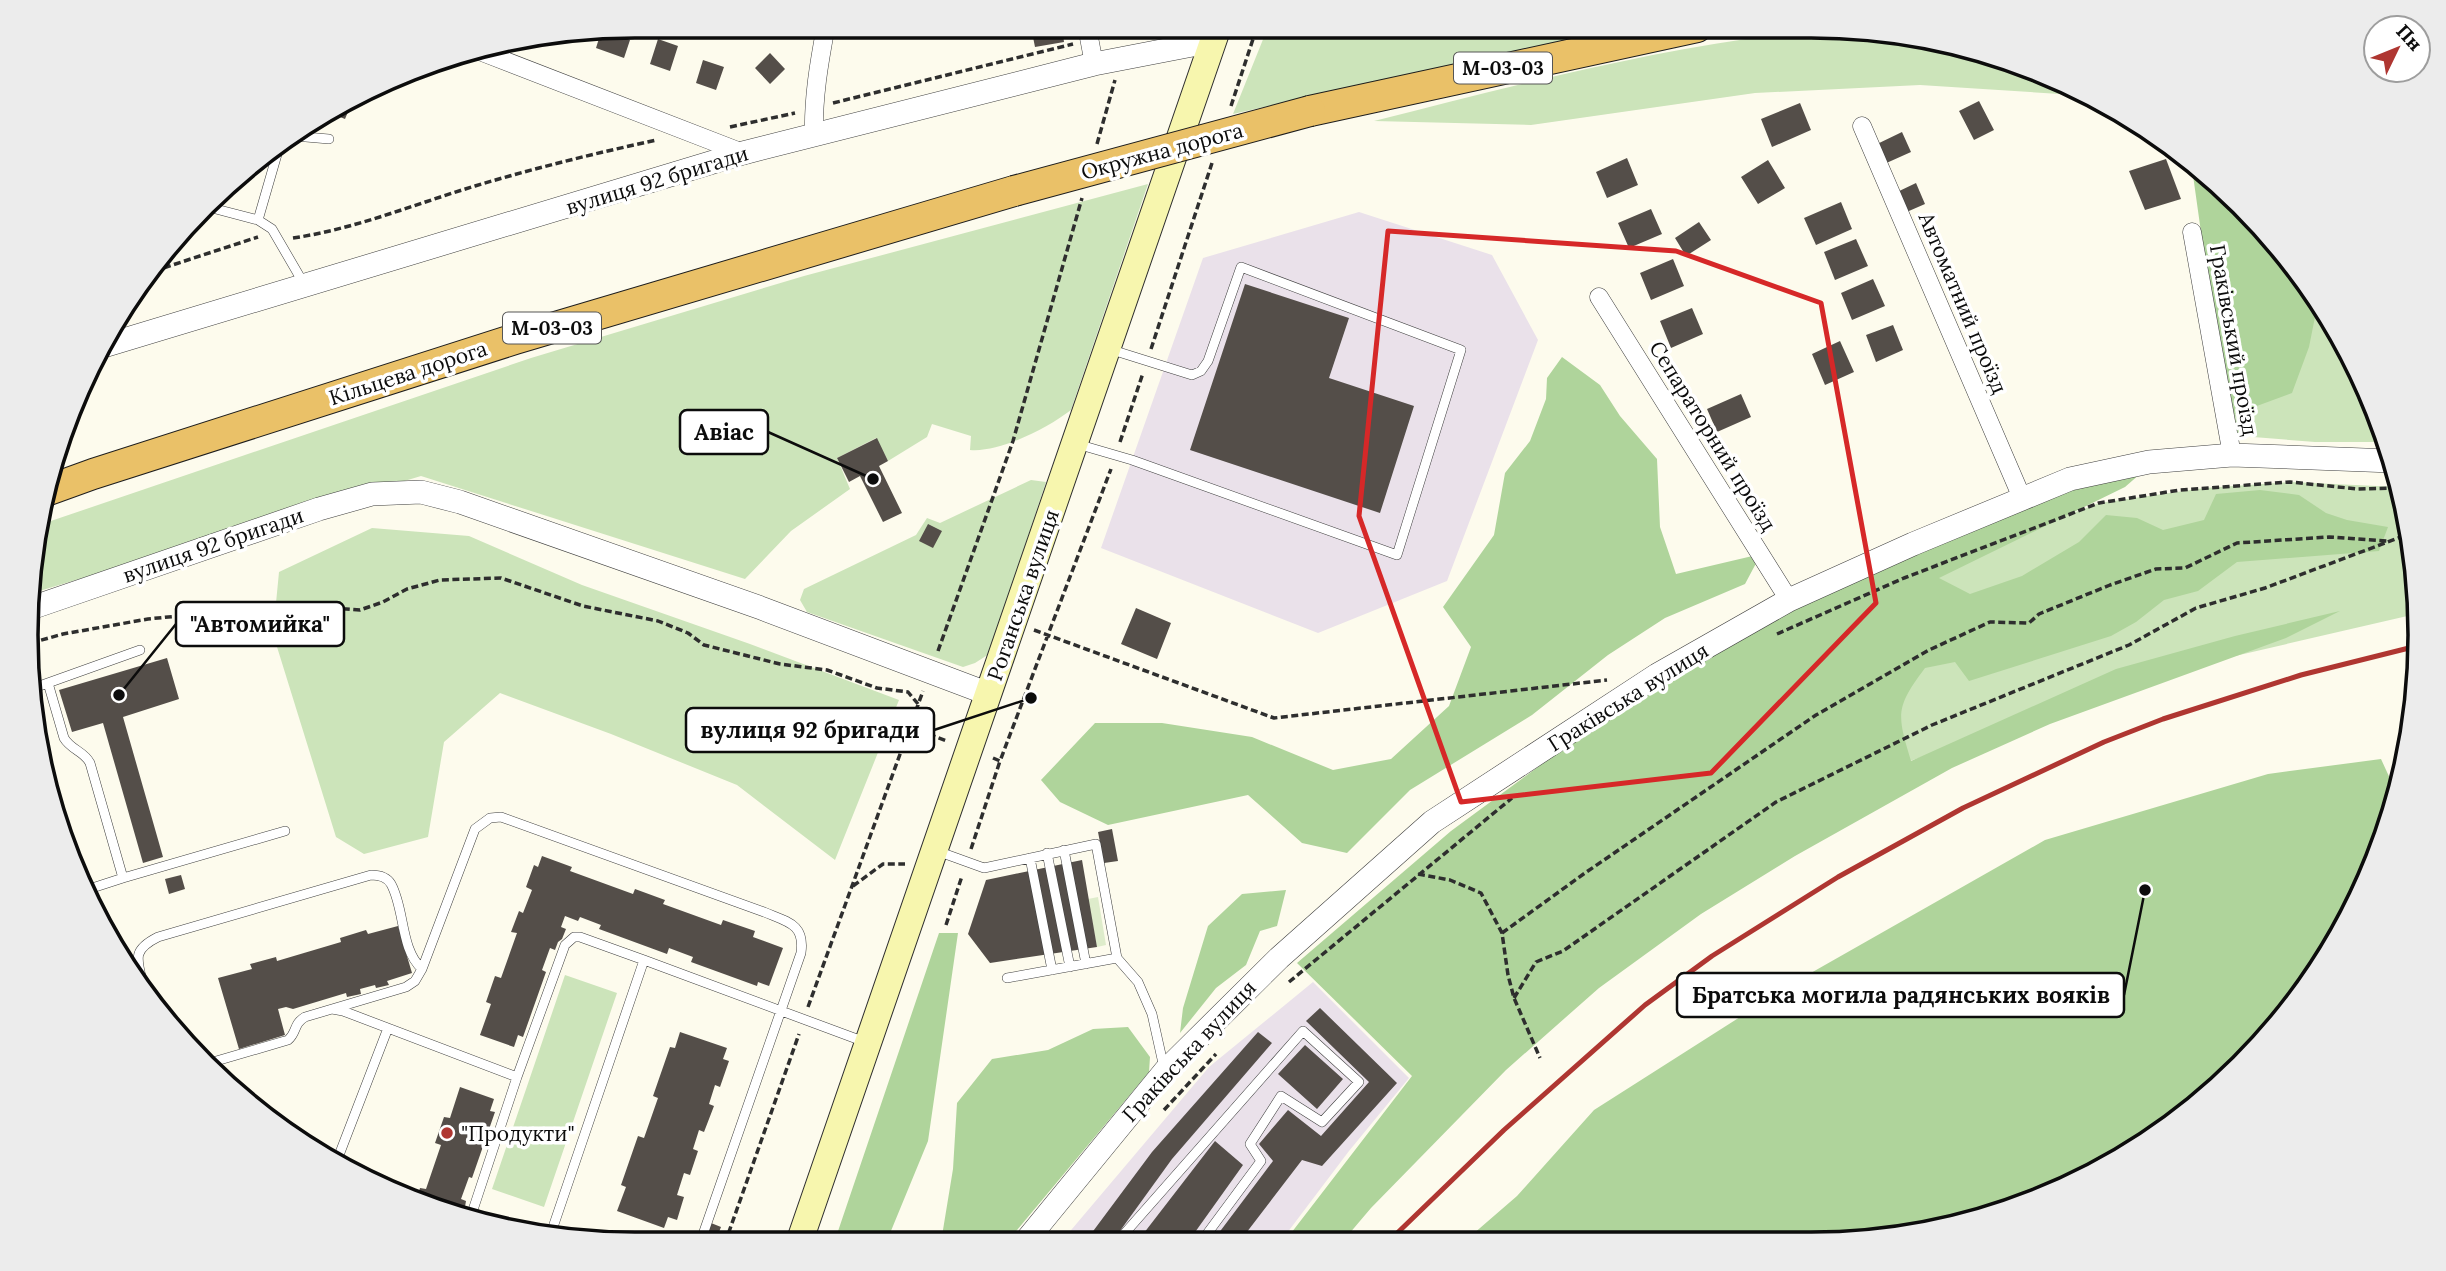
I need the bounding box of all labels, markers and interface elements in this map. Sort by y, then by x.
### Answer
north arrow [2362,14,2432,84]
text: Пн [2391,19,2428,56]
road number: М-03-03 [1454,52,1552,83]
street label: Окружна дорога [1078,116,1246,186]
street label: вулиця 92 бригади [563,139,751,221]
street label: Автоматний проїзд [1912,207,2013,398]
street label: Граківський проїзд [2204,242,2264,438]
road number: М-03-03 [503,312,601,344]
street label: Кільцева дорога [326,335,491,411]
street label: Сепараторний проїзд [1644,336,1782,536]
callout: Авіас [680,410,768,454]
text: Авіас [694,417,754,446]
street label: вулиця 92 бригади [119,501,307,589]
street label: Роганська вулиця [981,506,1065,684]
callout: "Автомийка" [176,602,344,646]
text: "Автомийка" [190,609,330,638]
street label: Граківська вулиця [1543,637,1713,757]
callout: вулиця 92 бригади [686,708,934,752]
text: вулиця 92 бригади [700,715,920,744]
callout: Братська могила радянських вояків [1677,973,2124,1017]
street label: Граківська вулиця [1116,974,1262,1128]
text: Братська могила радянських вояків [1692,980,2110,1009]
place label: "Продукти" [461,1120,575,1147]
marker: "Продукти" [439,1125,455,1141]

